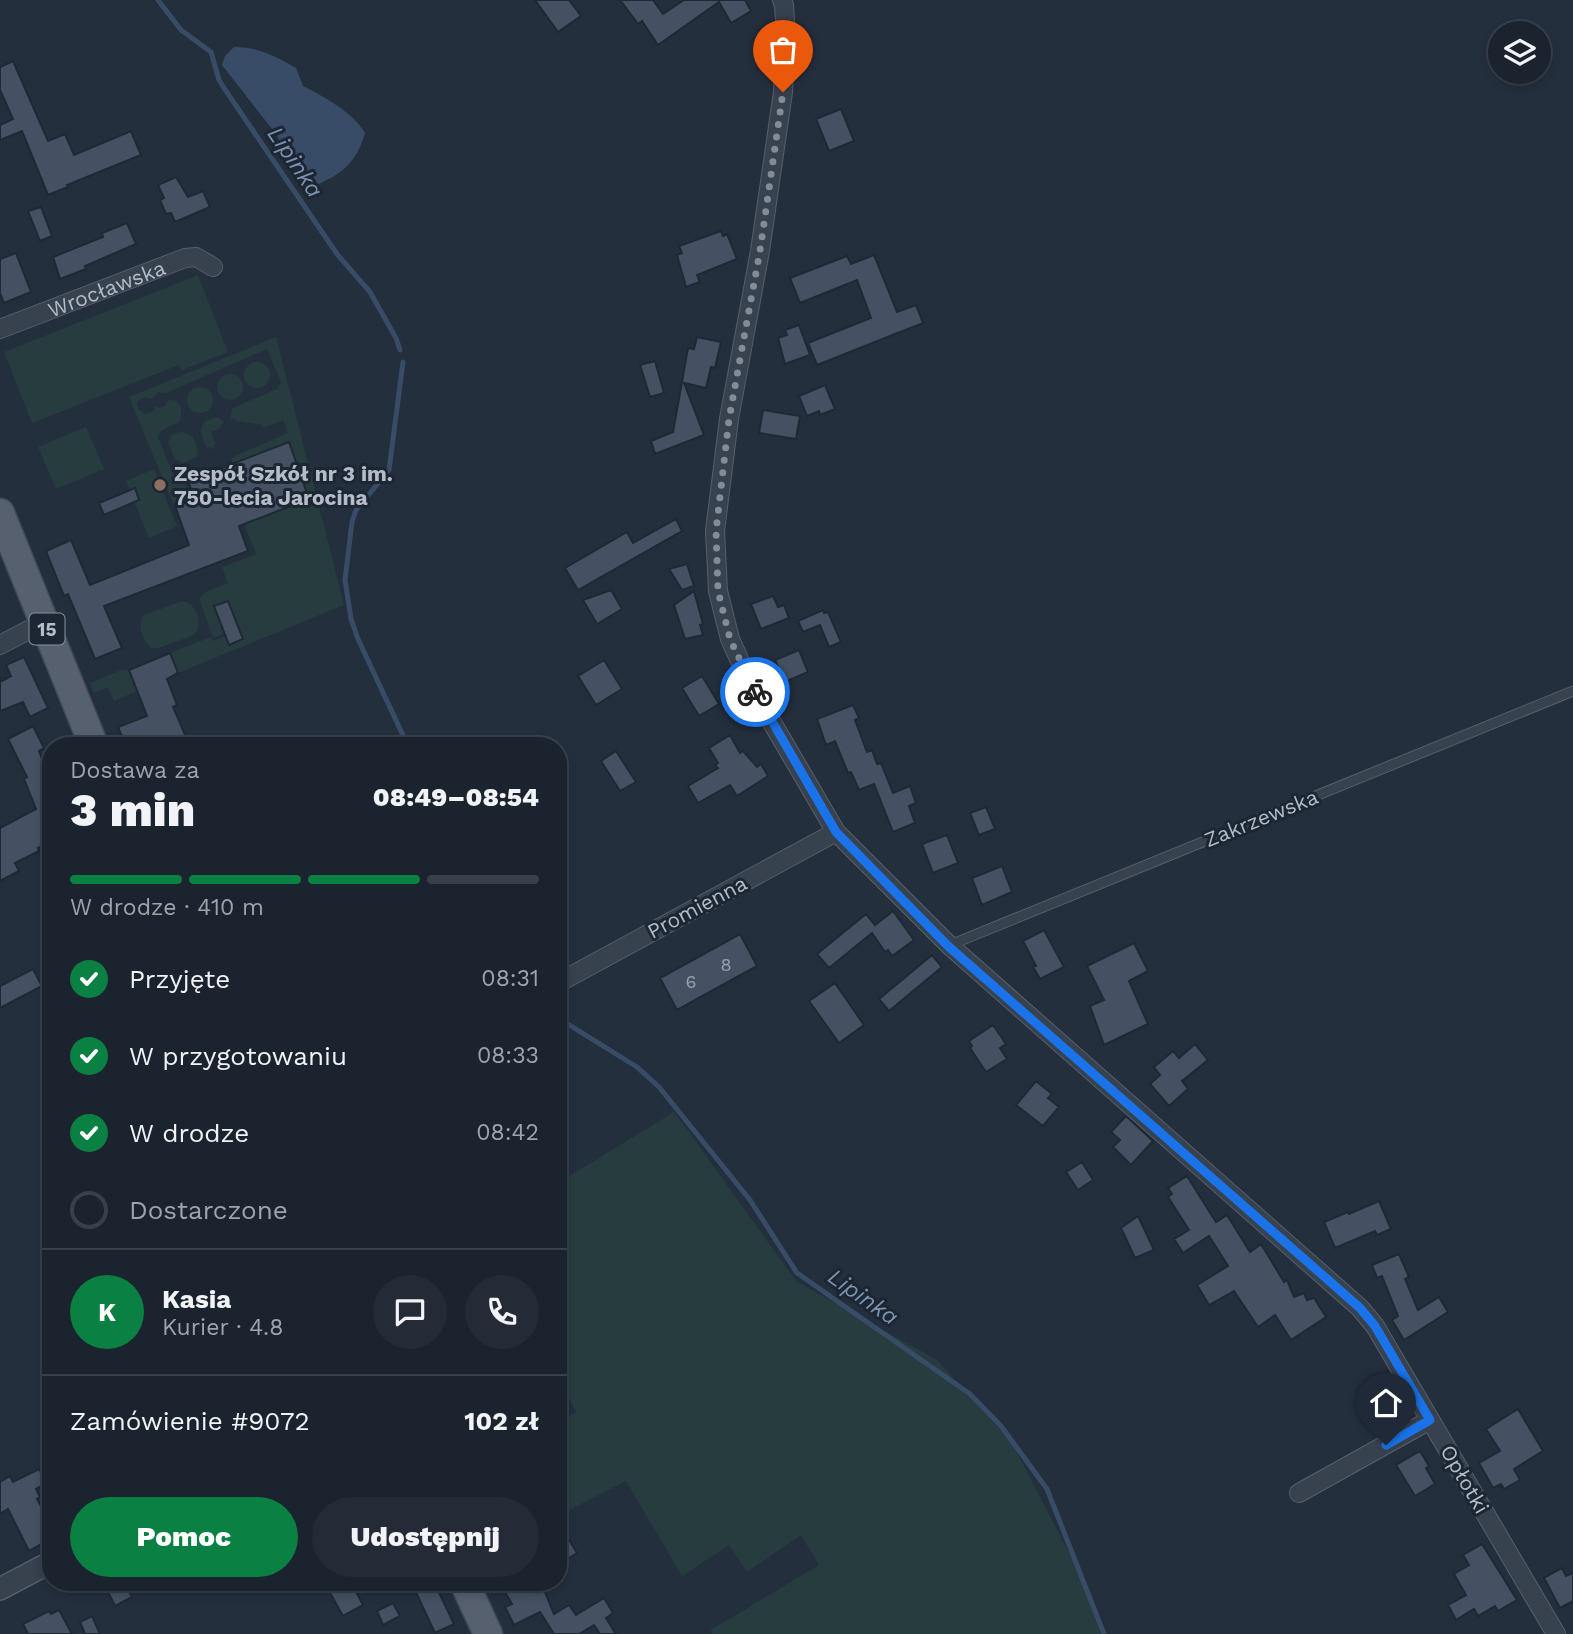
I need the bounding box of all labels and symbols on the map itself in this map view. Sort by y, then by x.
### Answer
pin [753,20,813,92]
water label: Lipinka [262,121,328,203]
street label: Wrocławska [44,254,169,322]
place label: Zespół Szkół nr 3 im. 750-lecia Jarocina [174,461,393,510]
marker: Zespół Szkół nr 3 im. 750-lecia Jarocina [152,477,168,493]
road number: 15 [30,614,64,644]
courier [720,657,790,727]
street label: Zakrzewska [1200,784,1322,852]
street label: Promienna [643,870,751,944]
house number: 8 [720,954,732,975]
house number: 6 [686,971,696,992]
water label: Lipinka [823,1263,903,1331]
pin [1356,1373,1416,1445]
street label: Opłotki [1435,1440,1495,1518]

